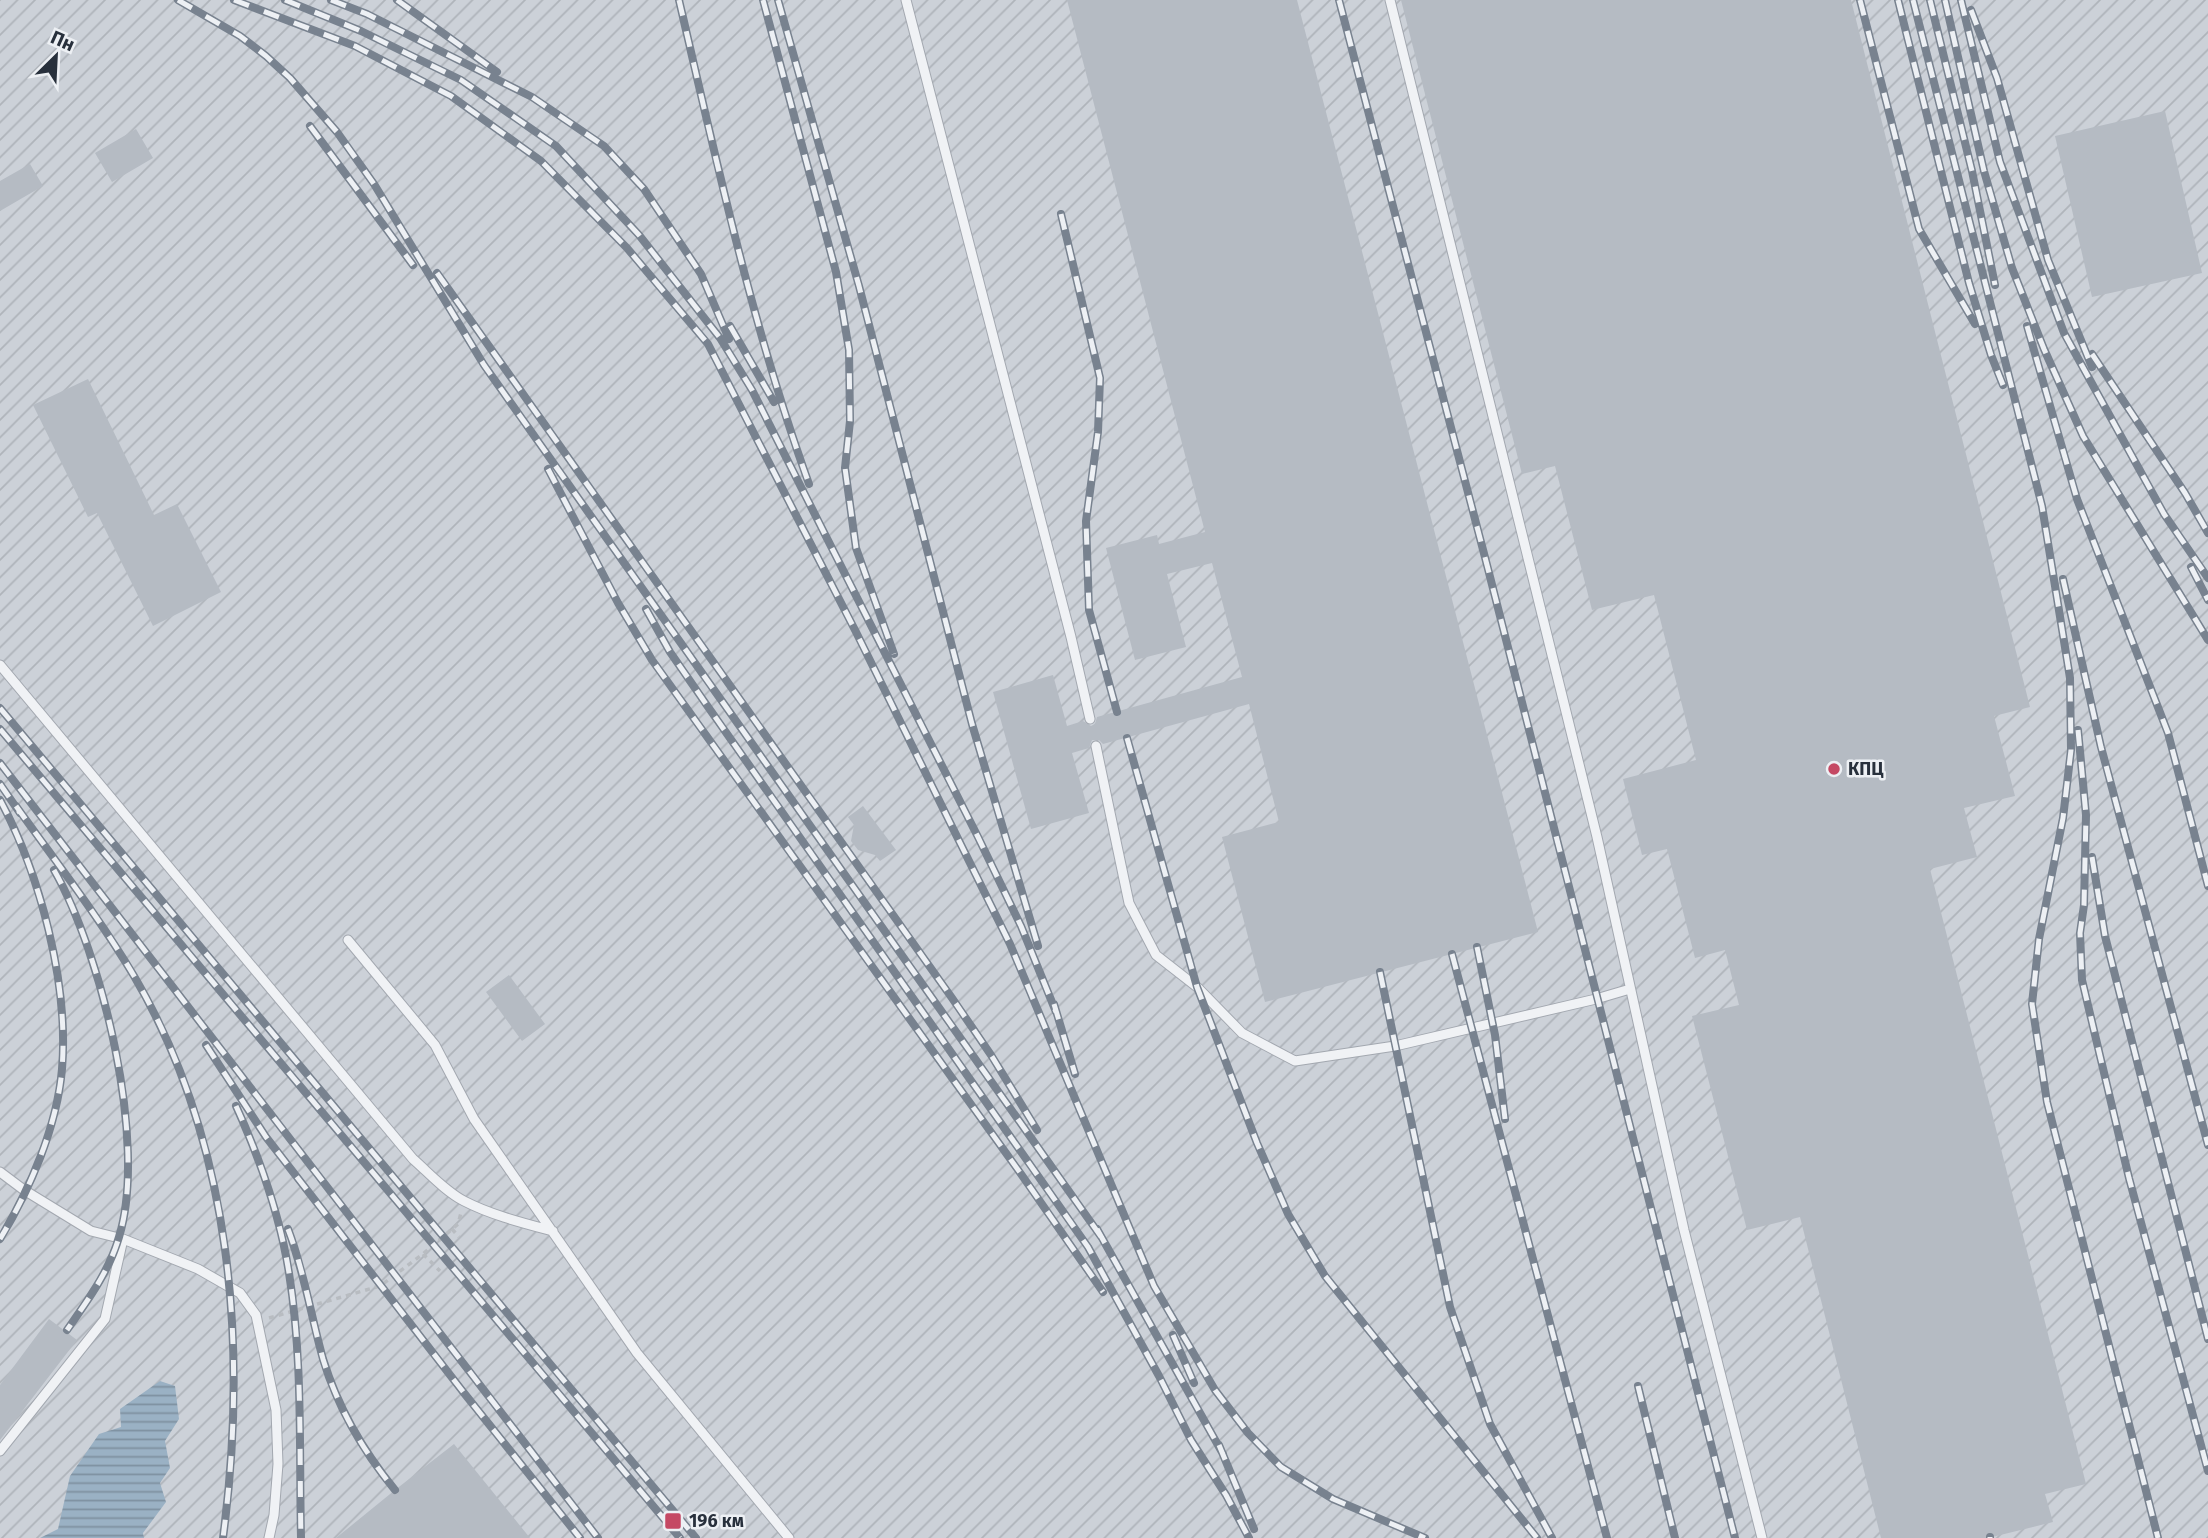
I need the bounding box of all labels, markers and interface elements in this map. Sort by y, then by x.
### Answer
north arrow [21,21,91,91]
text: Пн [47,26,78,56]
place label: КПЦ [1848,758,1884,780]
marker: КПЦ [1826,761,1842,777]
place label: 196 км [689,1510,744,1532]
marker: 196 км [663,1511,683,1531]

